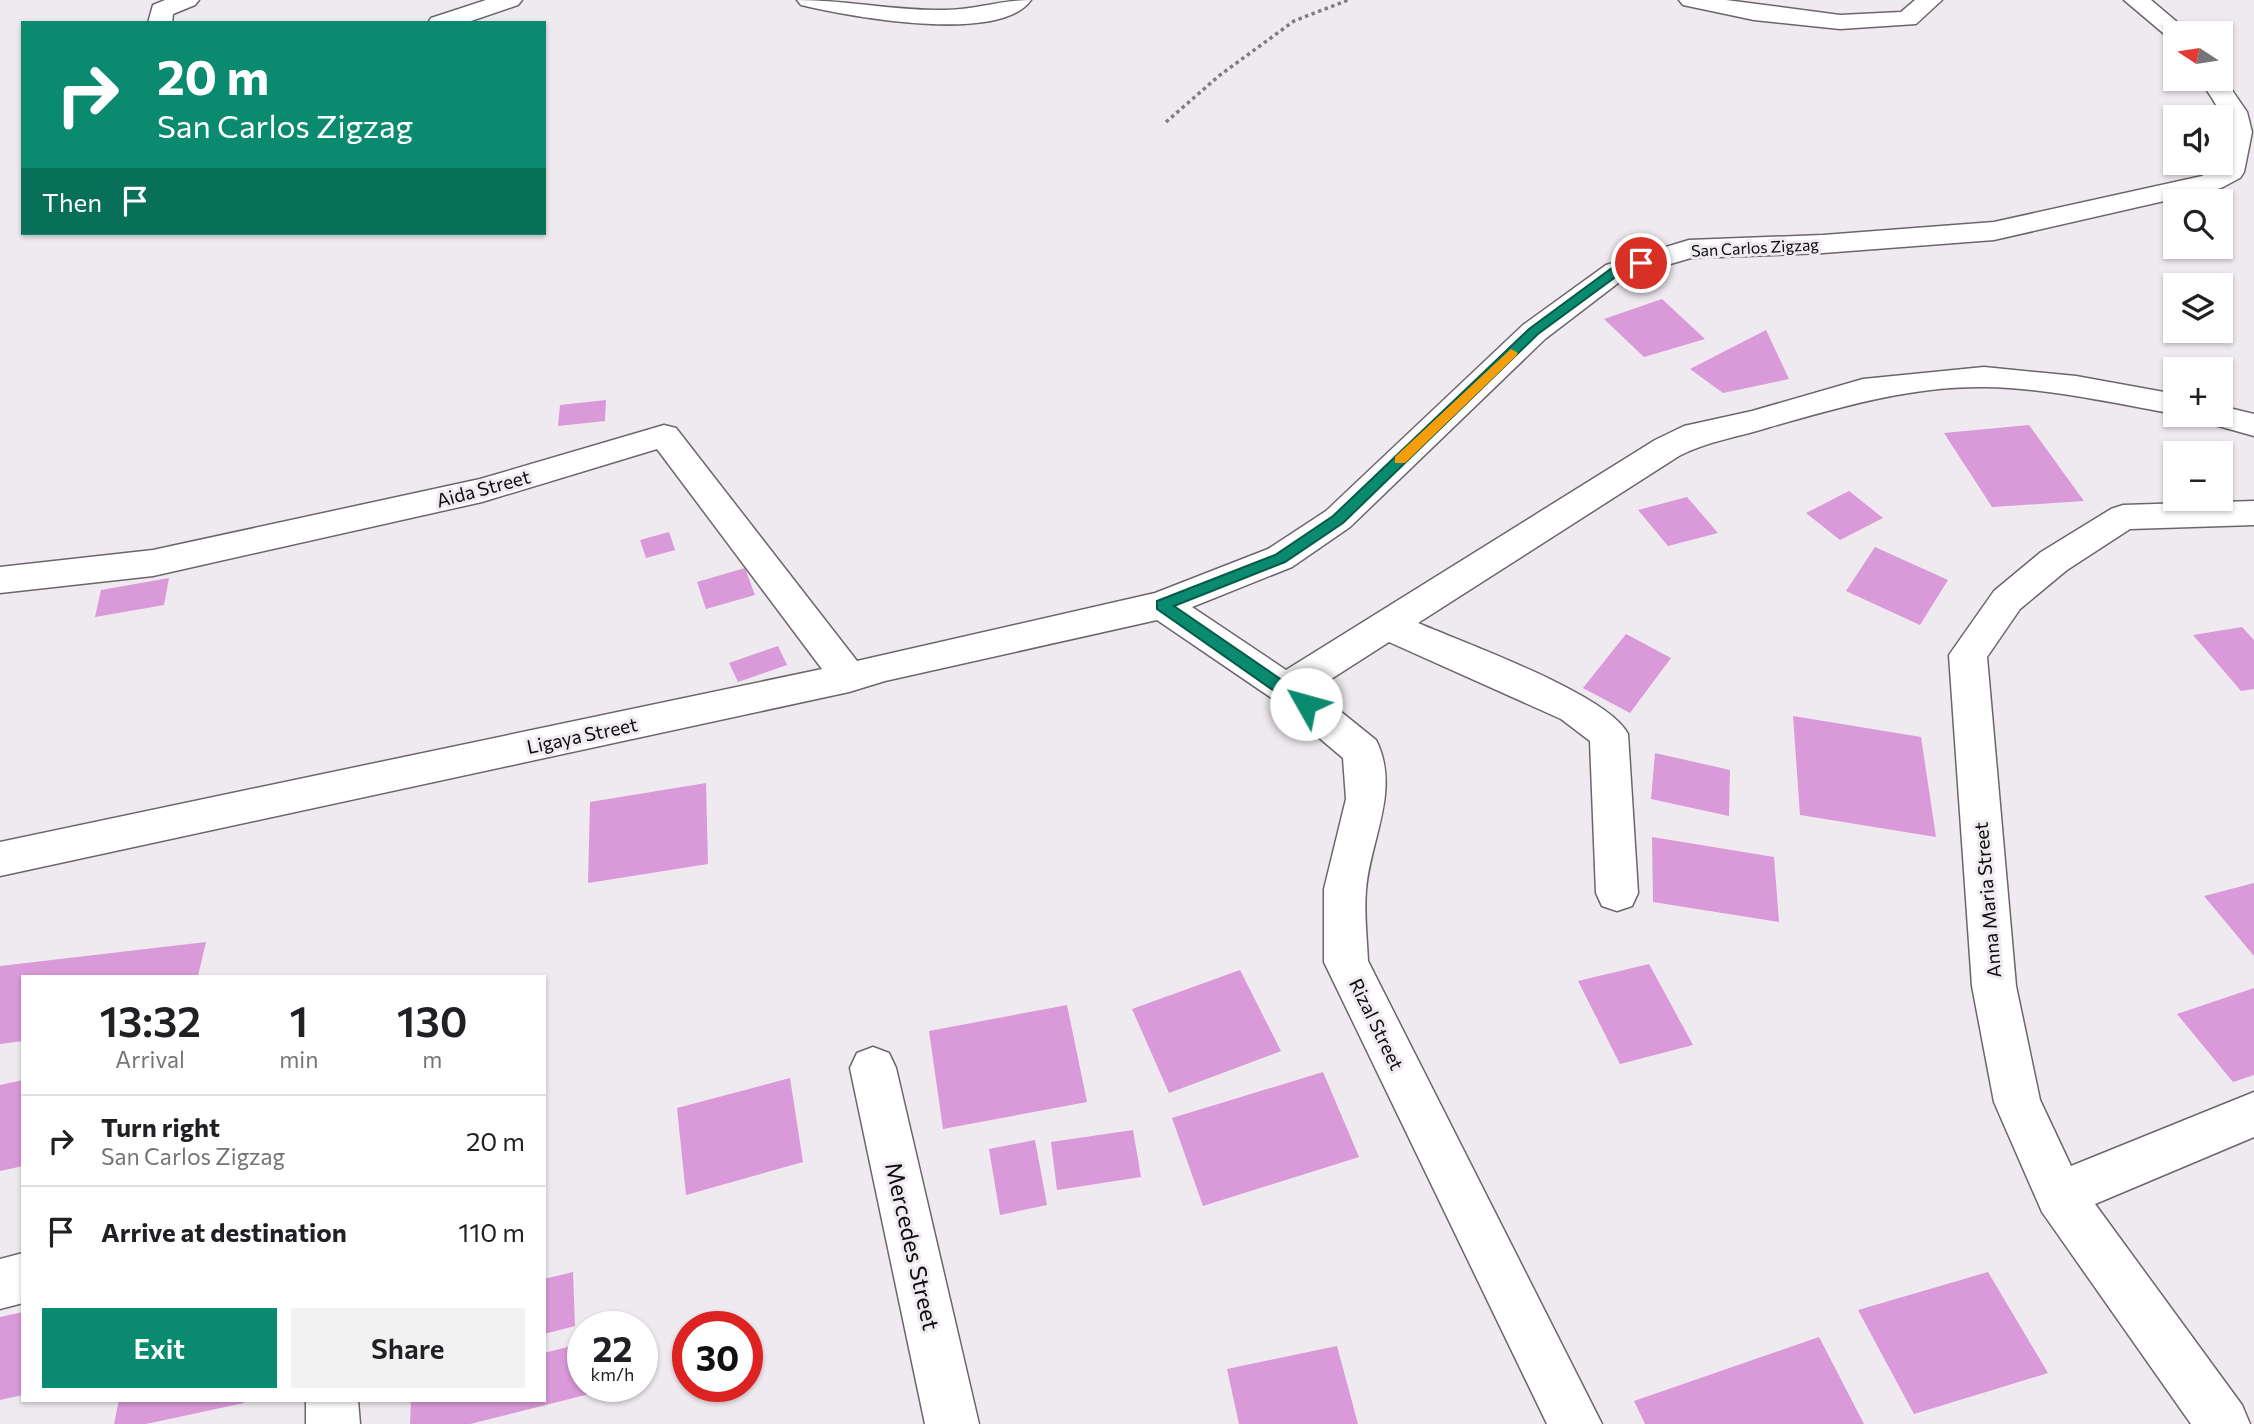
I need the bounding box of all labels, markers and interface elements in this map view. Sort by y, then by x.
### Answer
north arrow [2163,21,2233,91]
map controls [2163,21,2233,511]
text: 20 m [157,45,269,105]
icon: right [42,49,133,140]
text: San Carlos Zigzag [157,105,413,145]
button: sound [2163,105,2233,175]
icon: arrive [116,182,154,220]
text: Then [42,186,102,217]
button: search [2163,189,2233,259]
pin [1611,233,1671,293]
street label: San Carlos Zigzag [1691,234,1820,260]
icon: arrive [1622,244,1660,282]
button: layers [2163,273,2233,343]
button: + [2163,357,2233,427]
button: − [2163,441,2233,511]
street label: Aida Street [434,464,533,512]
position arrow [1269,667,1343,741]
street label: Ligaya Street [525,712,640,758]
street label: Anna Maria Street [1969,821,2005,979]
street label: Rizal Street [1345,974,1409,1074]
text: 13:32 [99,994,201,1046]
text: 1 [290,994,308,1046]
text: 130 [397,994,468,1046]
text: Arrival [115,1045,185,1073]
text: min [279,1045,318,1073]
text: m [422,1045,442,1073]
text: Turn right [101,1111,220,1142]
icon: right [42,1122,80,1160]
text: 20 m [466,1125,525,1156]
text: San Carlos Zigzag [101,1142,285,1170]
street label: Mercedes Street [880,1159,946,1333]
icon: arrive [42,1213,80,1251]
text: Arrive at destination [101,1216,347,1247]
text: 110 m [458,1216,525,1247]
button: Exit [42,1308,277,1388]
button: Share [291,1308,525,1388]
speed limit sign: 30 [672,1311,763,1402]
text: 22 [593,1326,632,1369]
text: km/h [591,1363,634,1385]

